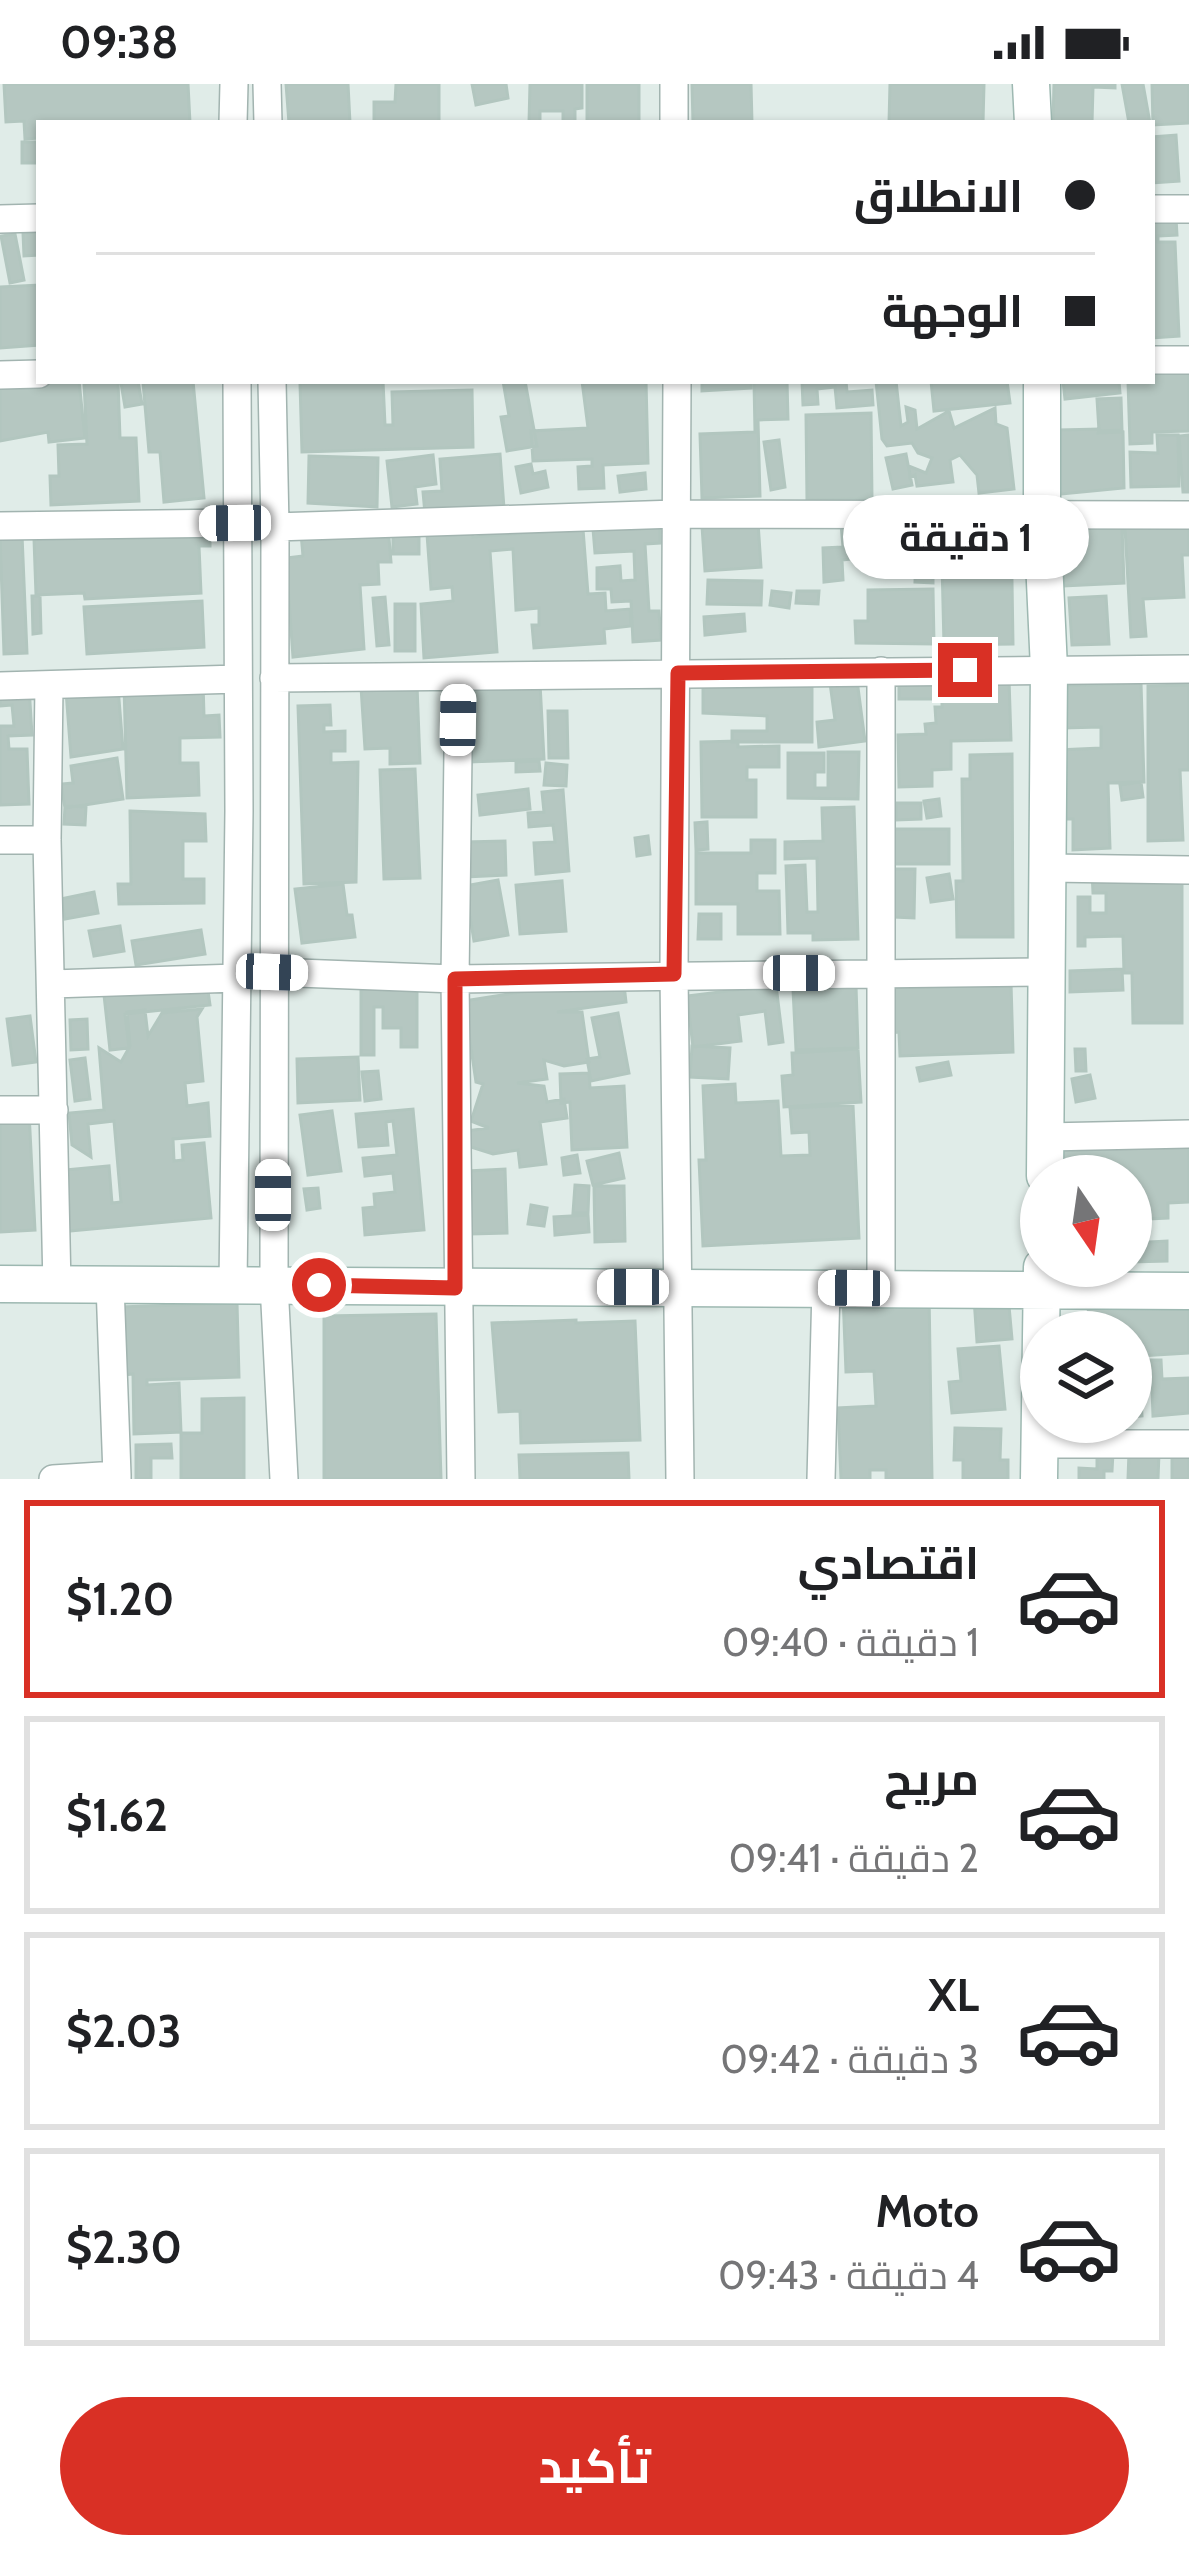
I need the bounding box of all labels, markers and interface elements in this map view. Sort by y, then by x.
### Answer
text: 09:38 [60,15,179,69]
text: الانطلاق [854,169,1023,223]
text: الوجهة [882,284,1023,338]
callout: 1 دقيقة [842,496,1088,580]
car [199,504,271,542]
text: 1 دقيقة [899,513,1033,561]
route end [938,643,992,697]
car [439,684,477,756]
car [235,953,309,991]
car [763,955,835,991]
north arrow [1020,1155,1152,1287]
map controls [1020,1155,1152,1443]
car [255,1159,291,1231]
route start [292,1258,346,1312]
car [597,1269,669,1305]
car [818,1269,890,1307]
button: layers [1020,1311,1152,1443]
text: اقتصادي [798,1536,979,1590]
icon: car [1015,1545,1123,1653]
text: $1.20 [66,1572,174,1626]
text: 1 دقيقة · 09:40 [722,1618,979,1666]
text: مريح [884,1752,979,1806]
icon: car [1015,1761,1123,1869]
text: $1.62 [66,1788,168,1842]
text: 2 دقيقة · 09:41 [729,1834,979,1882]
text: XL [928,1968,979,2022]
icon: car [1015,1977,1123,2085]
text: $2.03 [66,2004,182,2058]
text: 3 دقيقة · 09:42 [720,2035,979,2083]
text: Moto [876,2184,979,2238]
icon: car [1015,2193,1123,2301]
text: $2.30 [66,2220,182,2274]
text: 4 دقيقة · 09:43 [718,2251,979,2299]
button: تأكيد [60,2397,1129,2535]

